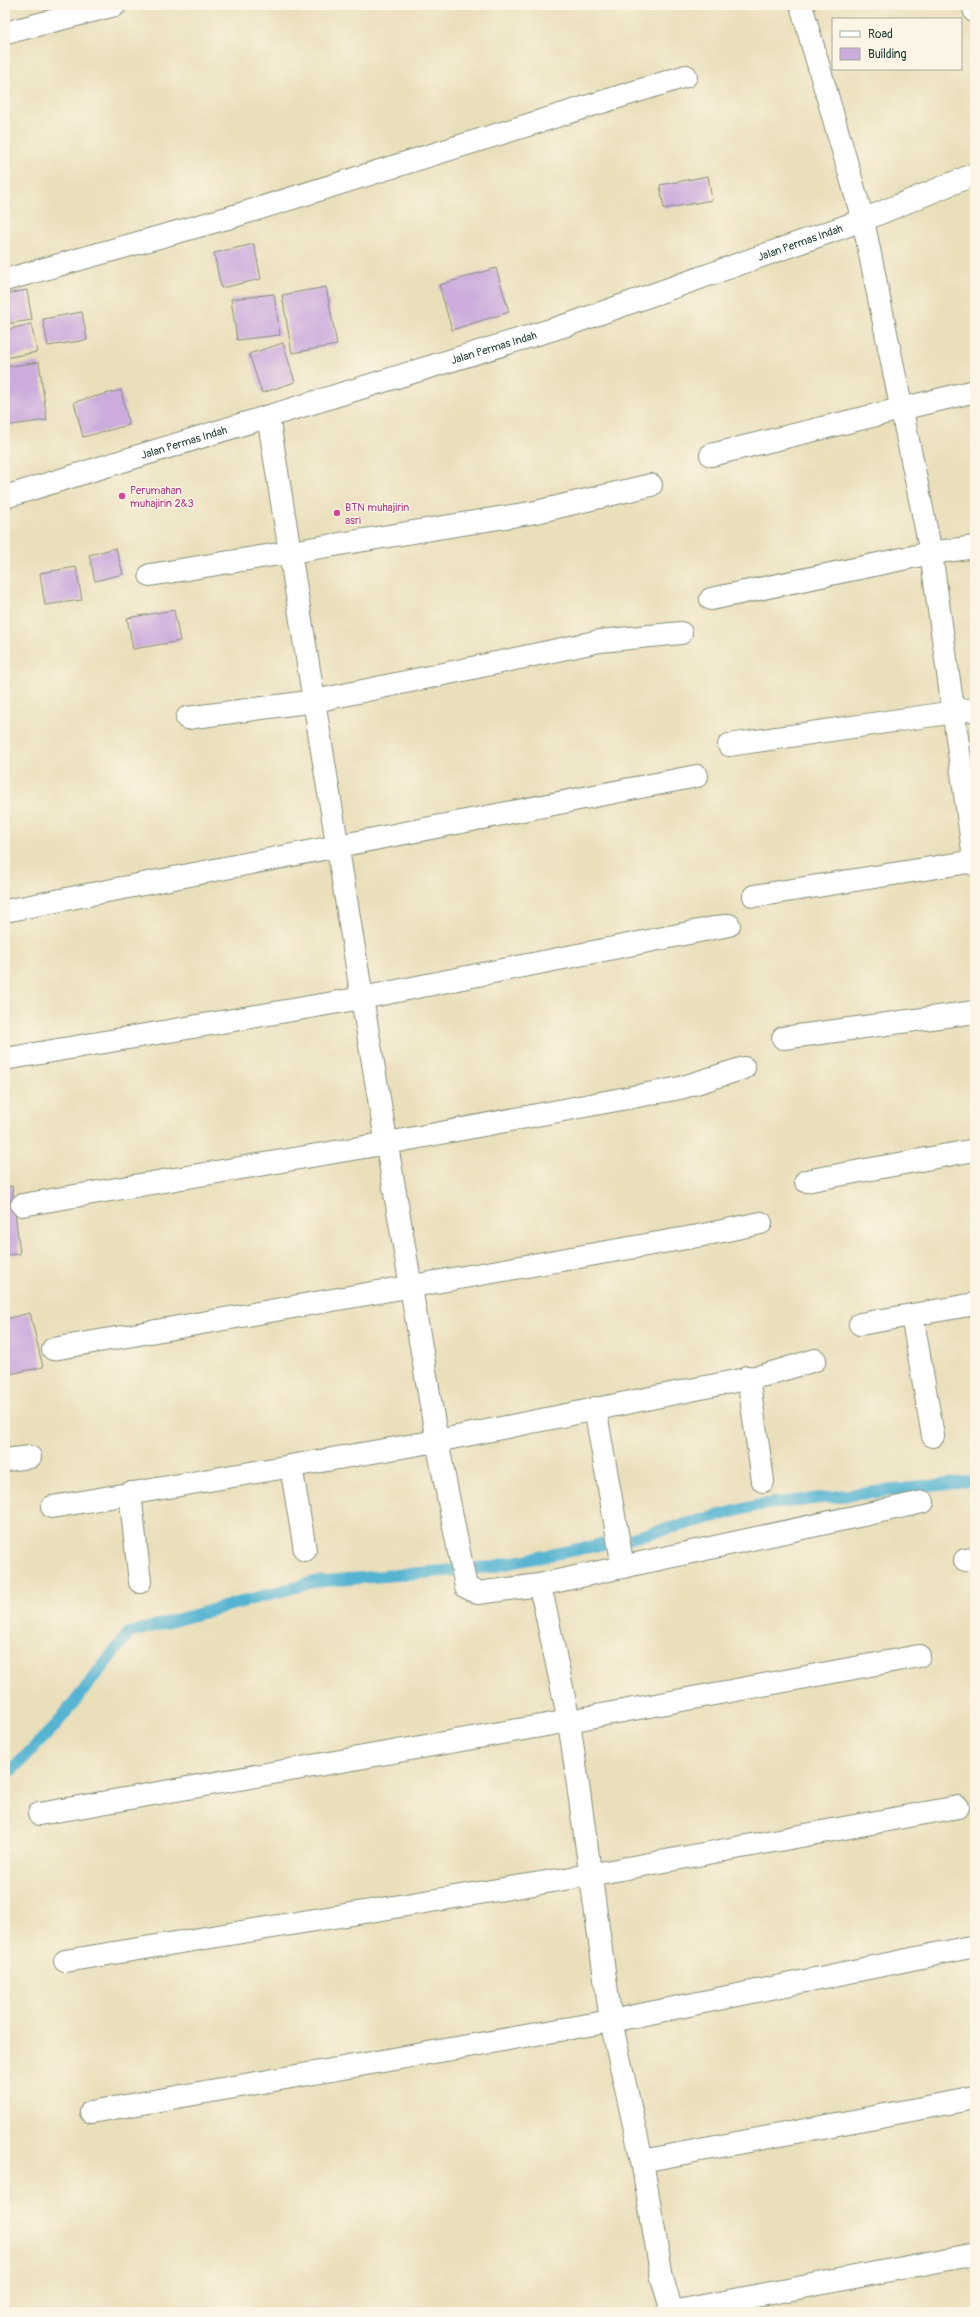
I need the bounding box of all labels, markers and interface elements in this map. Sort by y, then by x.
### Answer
legend [832,18,962,70]
text: Road [868,27,893,42]
text: Building [868,47,907,62]
street label: Jalan Permas Indah [756,221,844,263]
street label: Jalan Permas Indah [449,328,538,367]
street label: Jalan Permas Indah [139,423,228,462]
place label: Perumahan muhajirin 2&3 [130,484,194,510]
marker: Perumahan muhajirin 2&3 [117,491,127,501]
place label: BTN muhajirin asri [345,501,409,527]
marker: BTN muhajirin asri [332,508,342,518]

